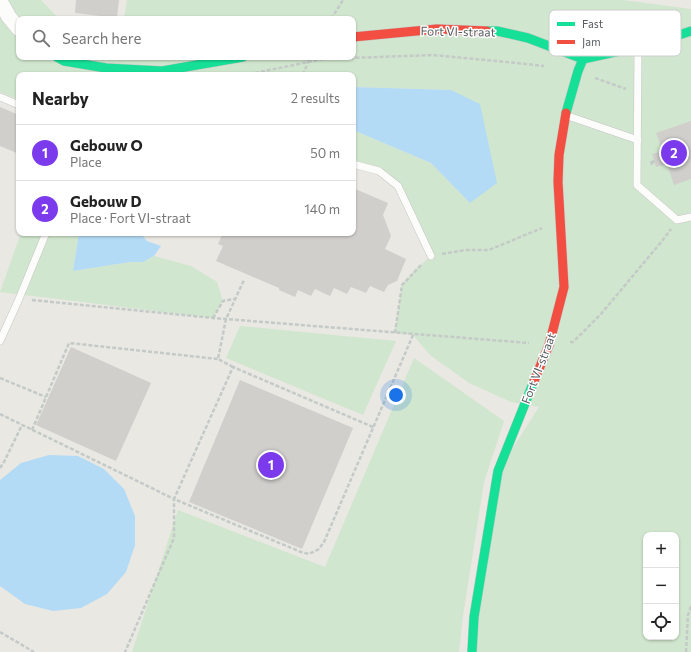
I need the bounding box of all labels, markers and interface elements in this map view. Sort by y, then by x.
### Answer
legend [549,10,681,56]
search box [16,16,356,60]
text: Fast [582,17,604,30]
street label: Fort VI-straat [420,23,496,39]
icon: search [30,27,52,49]
text: Search here [62,29,141,47]
text: Jam [582,35,601,49]
text: Nearby [32,88,89,109]
text: 2 results [291,90,340,106]
text: Gebouw O [70,136,143,154]
pin: 2 [661,138,687,168]
text: 1 [42,145,48,161]
text: 50 m [310,145,340,161]
text: Place [70,154,102,170]
text: Gebouw D [70,192,142,210]
text: 2 [41,201,49,217]
text: 140 m [304,201,340,217]
text: Place · Fort VI-straat [70,210,191,226]
street label: Fort VI-straat [518,330,558,406]
your location [386,385,406,405]
pin: 1 [258,450,284,480]
map controls [643,532,679,640]
button: + [643,532,679,568]
button: − [643,568,679,604]
button: locate [643,604,679,640]

